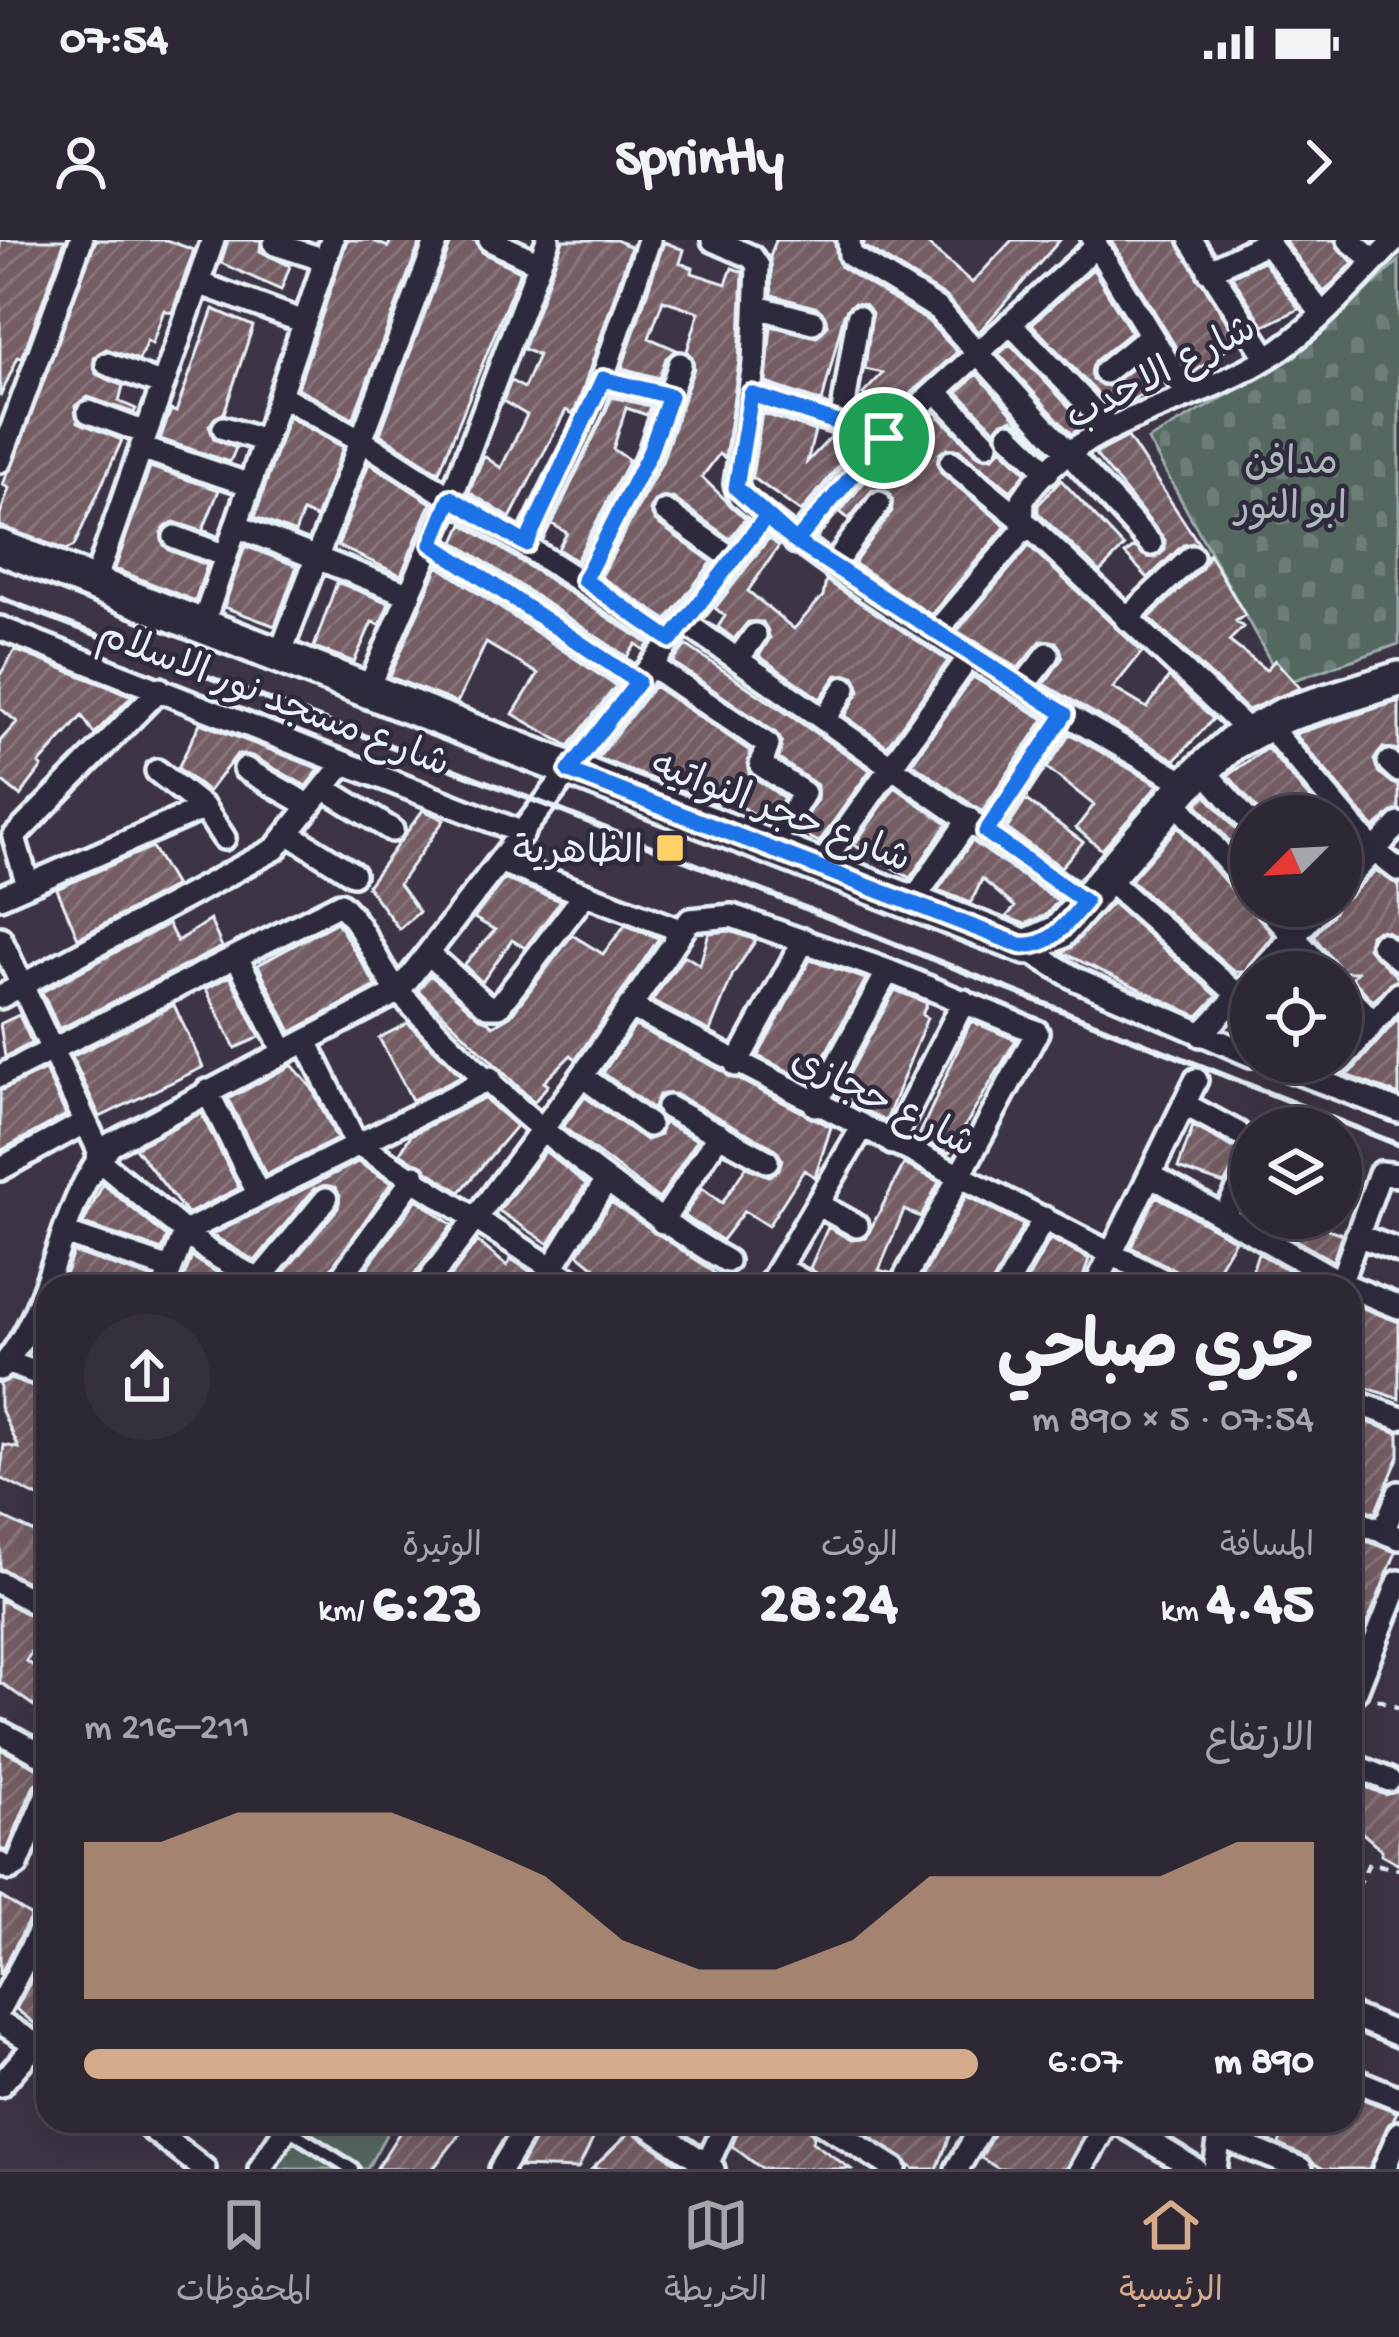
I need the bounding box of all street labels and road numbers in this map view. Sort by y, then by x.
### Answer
street label: شارع الاحدب [1059,309,1265,444]
street label: شارع مسجد نور الاسلام [90,614,455,791]
street label: شارع حجر النواتيه [643,745,916,886]
street label: شارع حجازى [782,1039,982,1171]

